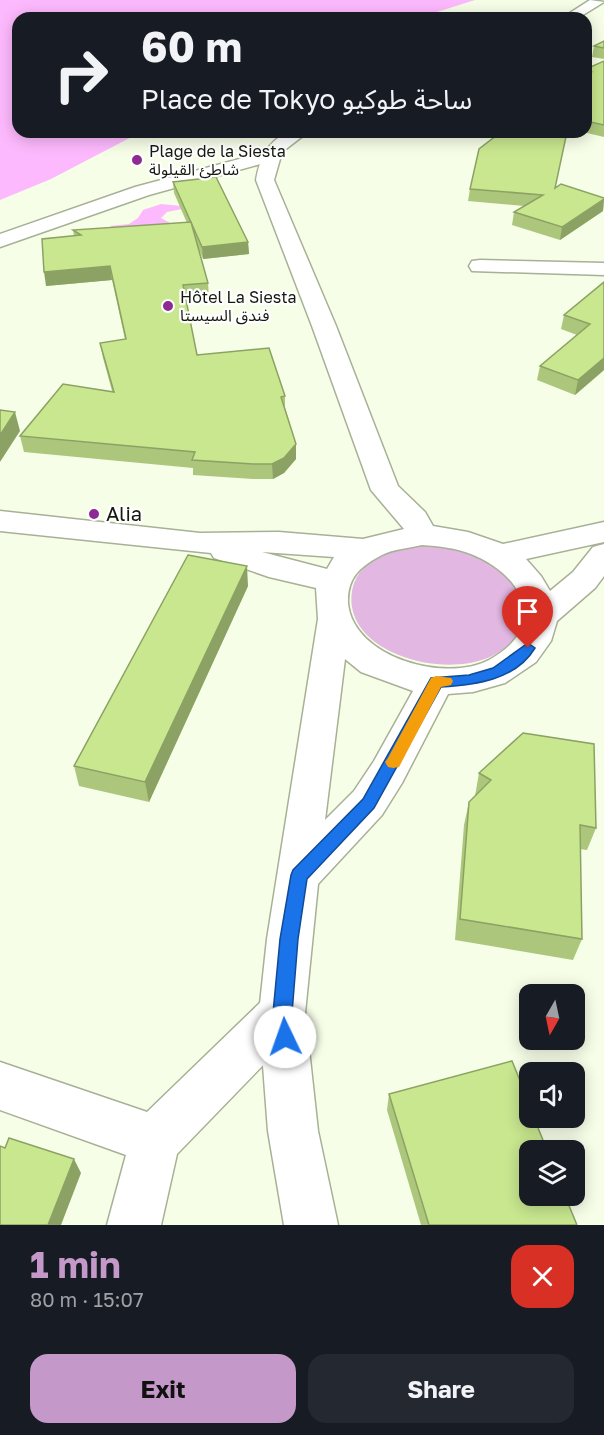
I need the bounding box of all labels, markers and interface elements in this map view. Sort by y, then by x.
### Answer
text: 60 m [141,21,242,71]
icon: right [42,36,120,114]
text: Place de Tokyo ساحة طوكيو [141,83,472,115]
place label: Plage de la Siesta شاطئ القيلولة [149,141,286,179]
marker: Plage de la Siesta شاطئ القيلولة [130,153,144,167]
place label: Hôtel La Siesta فندق السيستا [180,287,297,325]
marker: Hôtel La Siesta فندق السيستا [161,299,175,313]
place label: Alia [106,501,142,525]
marker: Alia [87,507,101,521]
pin [502,586,553,648]
icon: arrive [511,595,544,628]
north arrow [519,984,585,1050]
map controls [519,984,585,1206]
position arrow [253,1005,317,1069]
button: sound [519,1062,585,1128]
button: layers [519,1140,585,1206]
text: 1 min [30,1243,121,1286]
button: close [511,1245,574,1308]
text: 80 m · 15:07 [30,1287,144,1311]
button: Exit [30,1354,296,1423]
button: Share [308,1354,574,1423]

